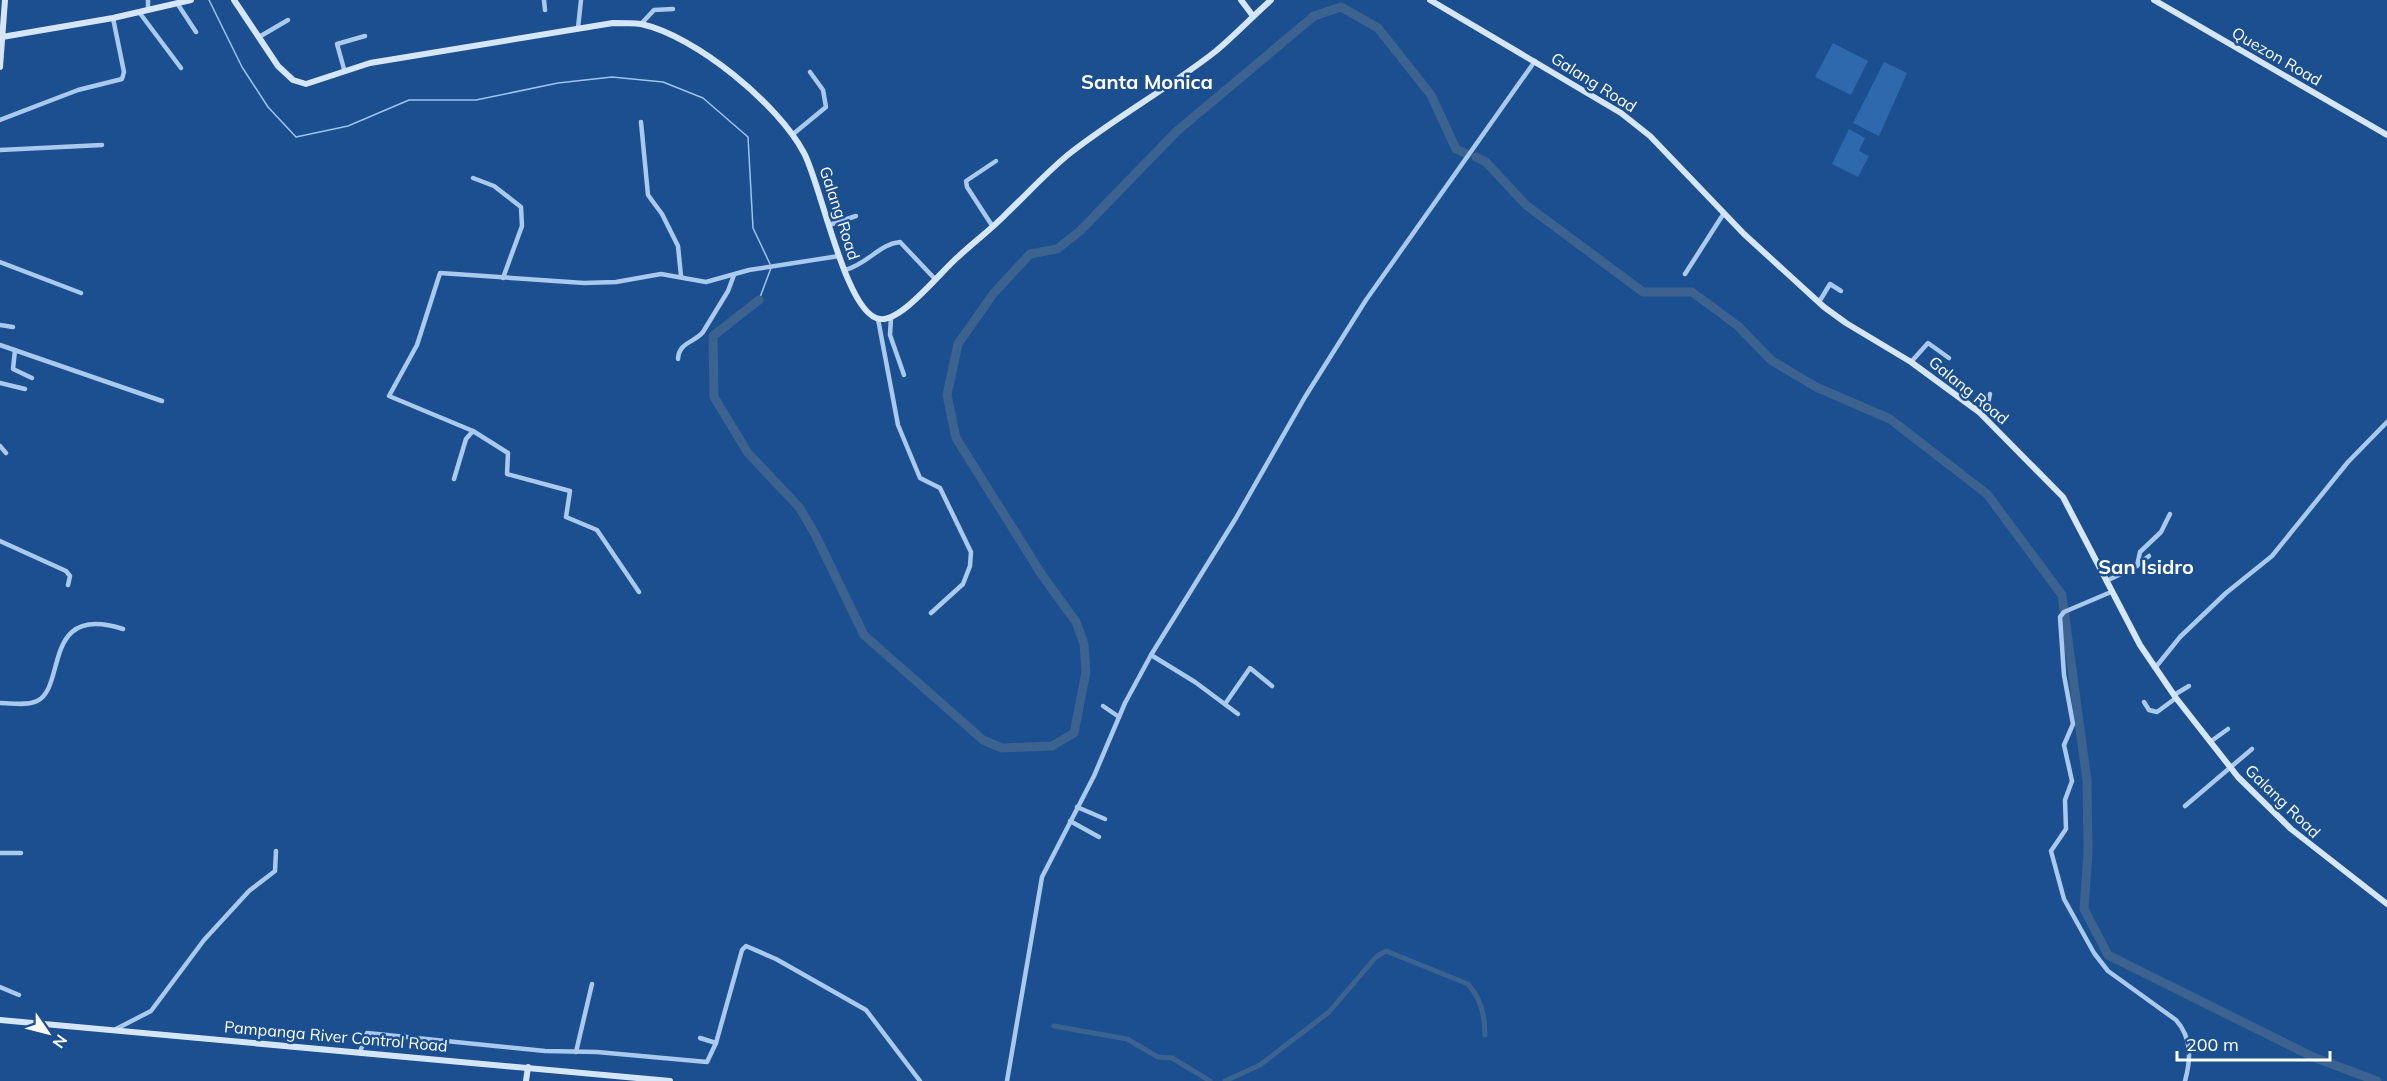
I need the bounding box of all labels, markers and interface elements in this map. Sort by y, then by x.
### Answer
street label: Quezon Road [2229,22,2325,90]
street label: Galang Road [1548,48,1640,116]
district label: Santa Monica [1081,69,1213,94]
street label: Galang Road [815,164,865,262]
street label: Galang Road [1925,352,2013,428]
district label: San Isidro [2098,554,2194,579]
street label: Galang Road [2241,760,2325,842]
north arrow [18,1003,78,1063]
street label: Pampanga River Control Road [223,1016,449,1056]
scale bar [2177,1024,2330,1062]
text: N [49,1031,72,1052]
text: 200 m [2186,1033,2239,1056]

